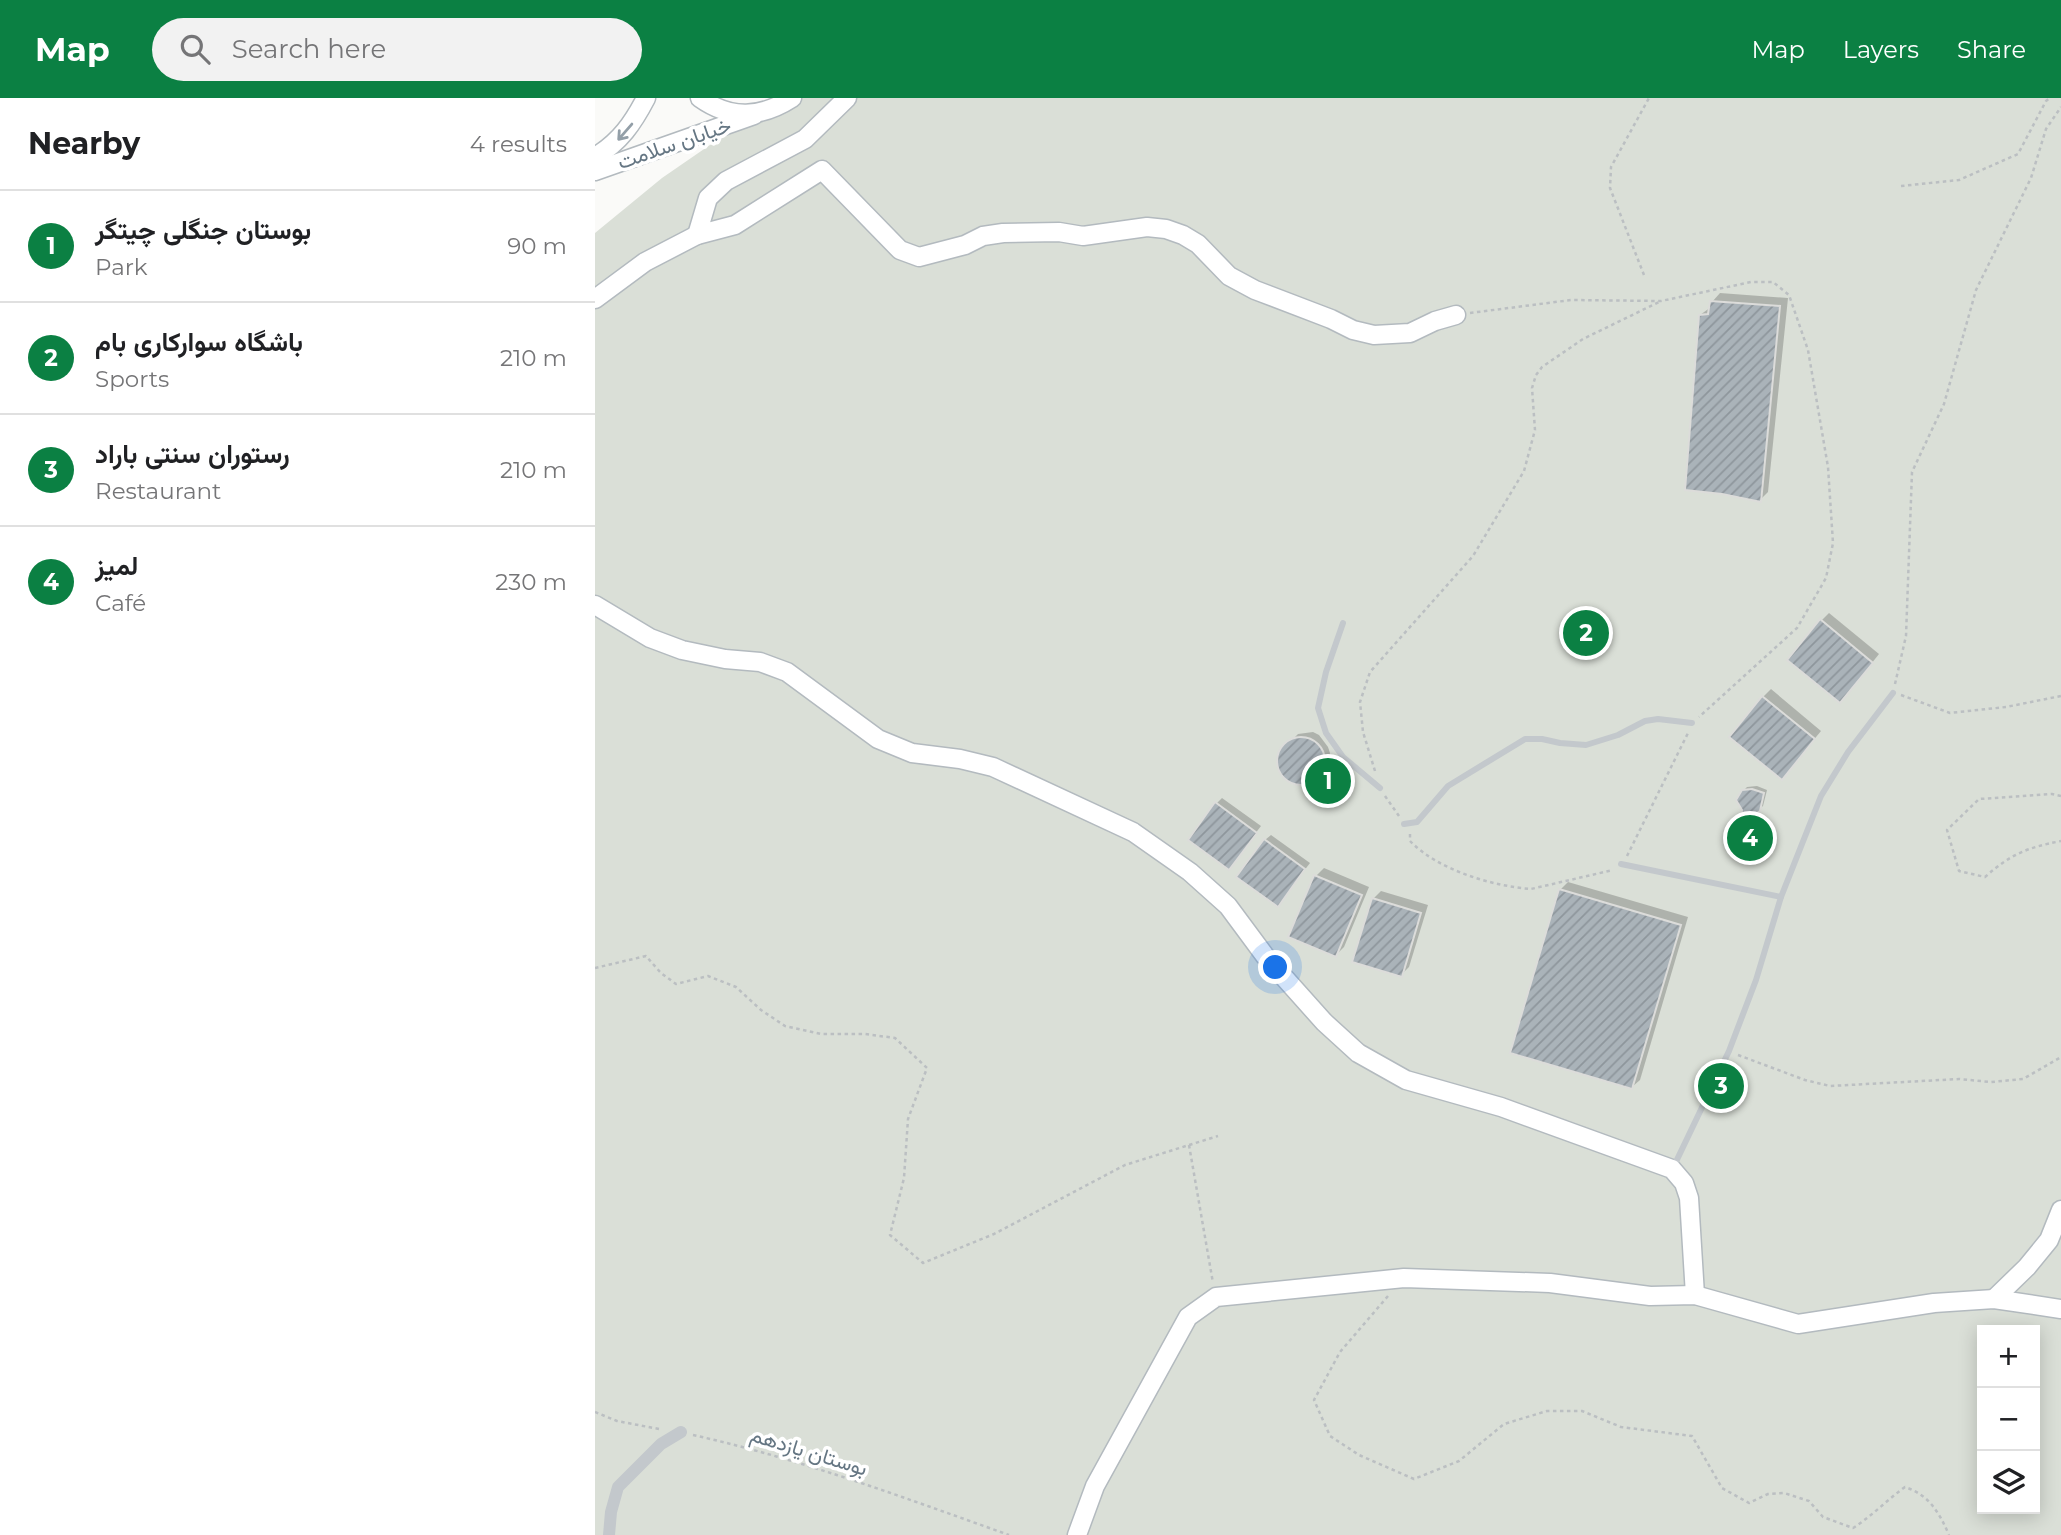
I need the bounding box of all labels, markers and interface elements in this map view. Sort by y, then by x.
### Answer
search box [152,18,642,81]
text: Map [35,29,110,69]
icon: search [176,30,214,68]
text: Search here [232,33,386,65]
text: Map [1751,35,1805,64]
text: Layers [1843,35,1919,64]
text: Share [1957,35,2026,64]
street label: خیابان سلامت [614,112,734,174]
one-way arrow [617,123,634,140]
text: Nearby [28,125,140,162]
text: 4 results [470,130,567,158]
text: بوستان جنگلی چیتگر [95,214,311,246]
text: 1 [46,232,56,260]
text: 90 m [507,232,567,260]
text: Park [95,253,148,281]
text: باشگاه سوارکاری بام [95,326,303,358]
text: 2 [44,344,58,372]
text: 210 m [500,344,567,372]
text: Sports [95,365,169,393]
text: رستوران سنتی باراد [95,438,290,470]
text: 3 [44,456,58,484]
text: 210 m [500,456,567,484]
text: Restaurant [95,477,221,505]
text: لمیز [95,550,138,582]
text: 4 [43,568,59,596]
text: 230 m [495,568,567,596]
text: Café [95,589,146,617]
pin: 2 [1563,607,1609,659]
pin: 1 [1305,755,1351,807]
pin: 4 [1727,812,1773,864]
your location [1258,950,1292,984]
pin: 3 [1698,1060,1744,1112]
map controls [1977,1325,2040,1514]
button: + [1977,1325,2040,1388]
button: − [1977,1388,2040,1451]
street label: بوستان یازدهم [747,1421,870,1483]
button: layers [1977,1451,2040,1514]

